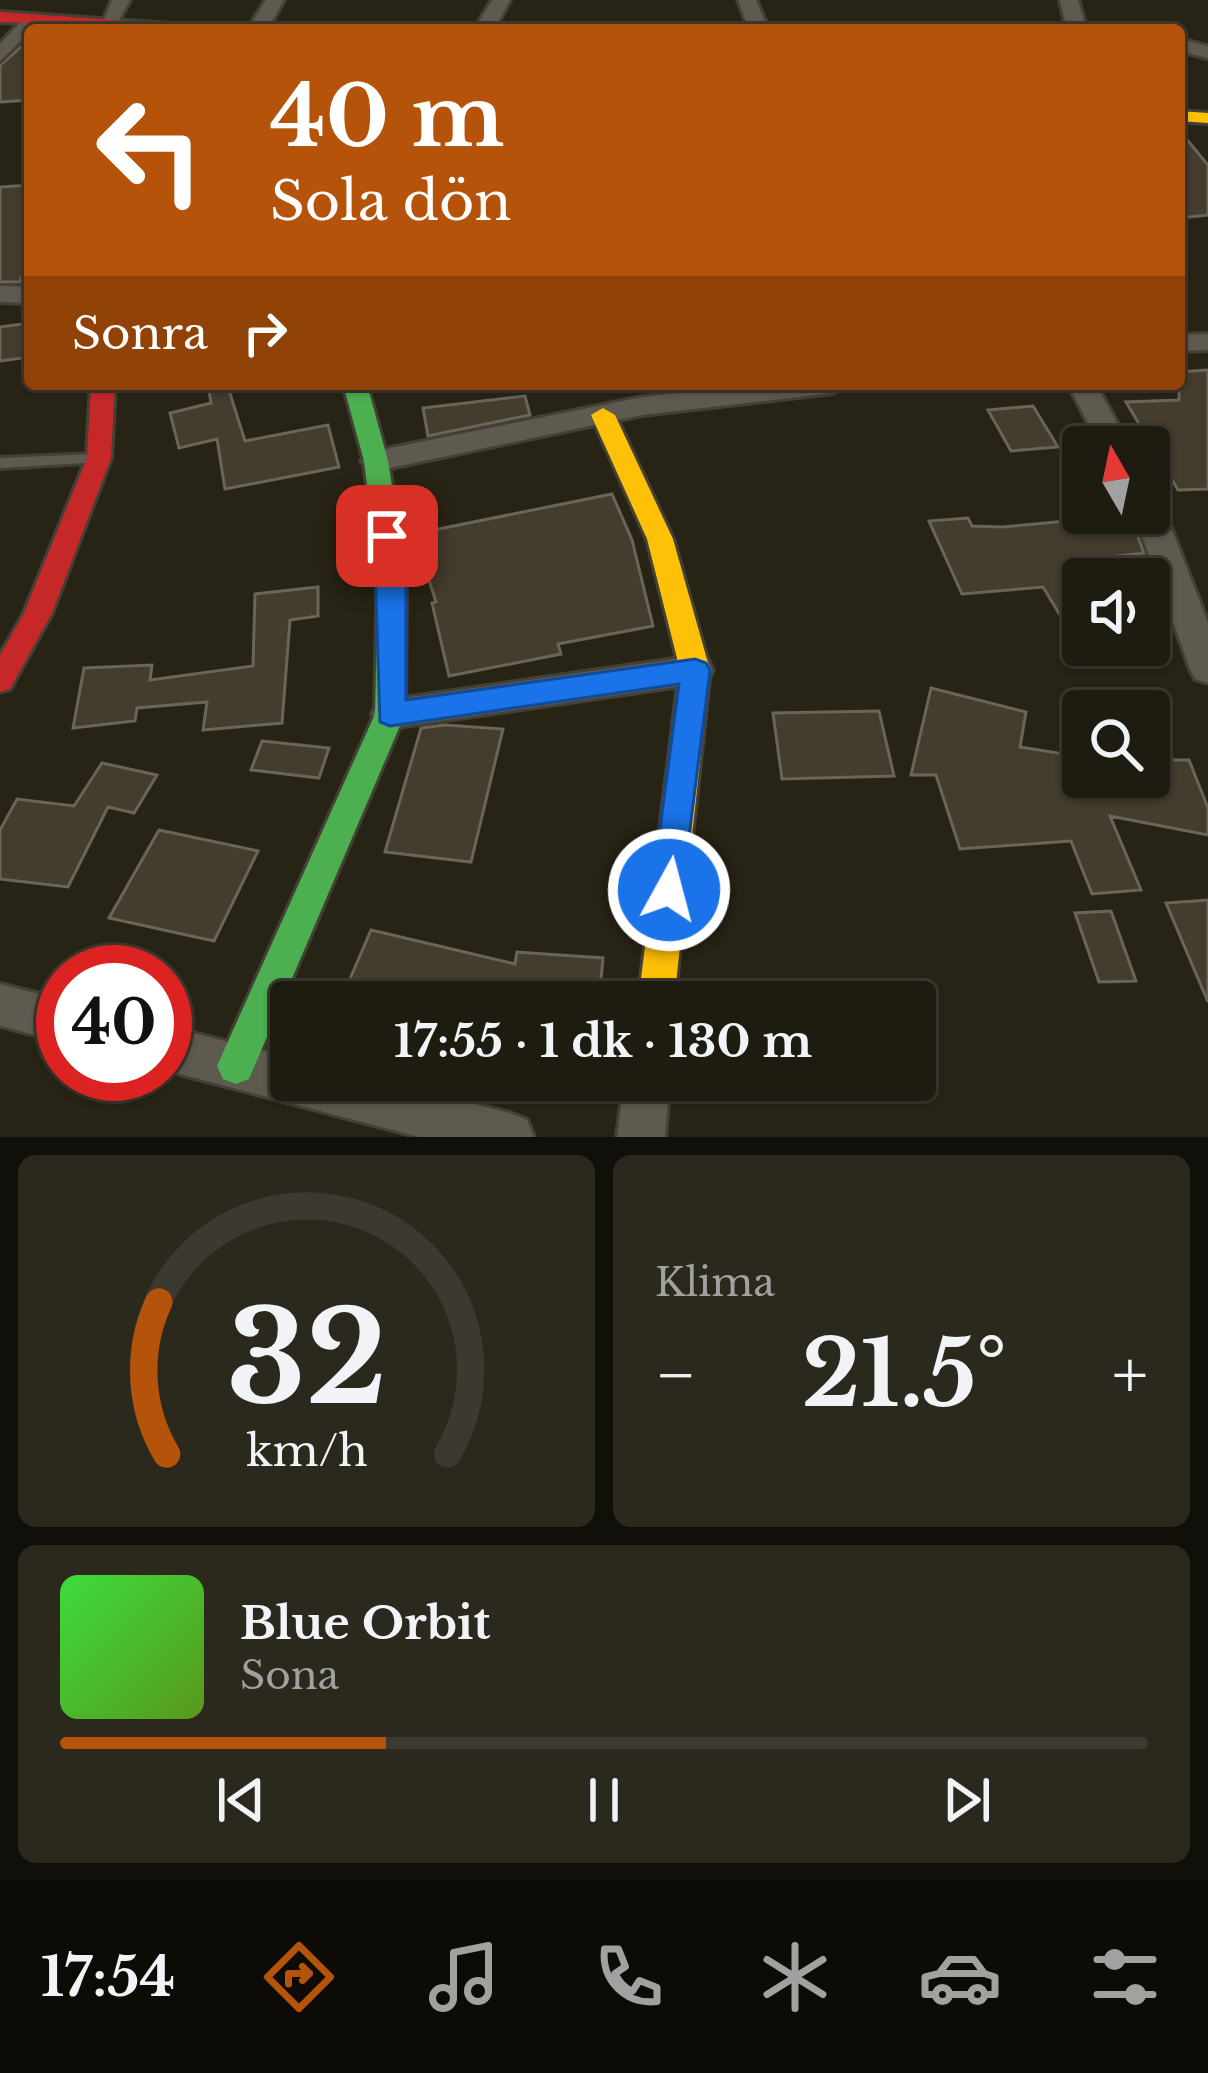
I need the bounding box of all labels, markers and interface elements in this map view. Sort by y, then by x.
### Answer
text: 40 m [270,65,504,169]
icon: left [72,72,228,228]
text: Sola dön [270,168,512,235]
icon: right [232,300,298,366]
text: Sonra [72,305,208,361]
north arrow [1062,426,1170,534]
map controls [1062,426,1170,798]
pin [336,485,438,587]
icon: arrive [354,503,420,569]
button: sound [1062,558,1170,666]
button: search [1062,690,1170,798]
position arrow [606,827,732,953]
speed limit sign: 40 [36,945,192,1101]
text: 17:55 · 1 dk · 130 m [394,1013,812,1069]
text: Klima [655,1258,775,1307]
text: 32 [226,1282,387,1437]
text: 21.5° [802,1319,1007,1430]
text: − [655,1334,697,1416]
text: + [1112,1334,1148,1416]
text: km/h [246,1424,367,1478]
text: Blue Orbit [240,1595,490,1651]
text: Sona [240,1651,339,1700]
icon: previous [208,1767,274,1833]
icon: pause [571,1767,637,1833]
icon: next [934,1767,1000,1833]
icon: directions [257,1935,341,2019]
icon: music [422,1935,506,2019]
icon: phone [587,1935,671,2019]
icon: climate [753,1935,837,2019]
icon: car [918,1935,1002,2019]
icon: filters [1083,1935,1167,2019]
text: 17:54 [41,1944,175,2011]

